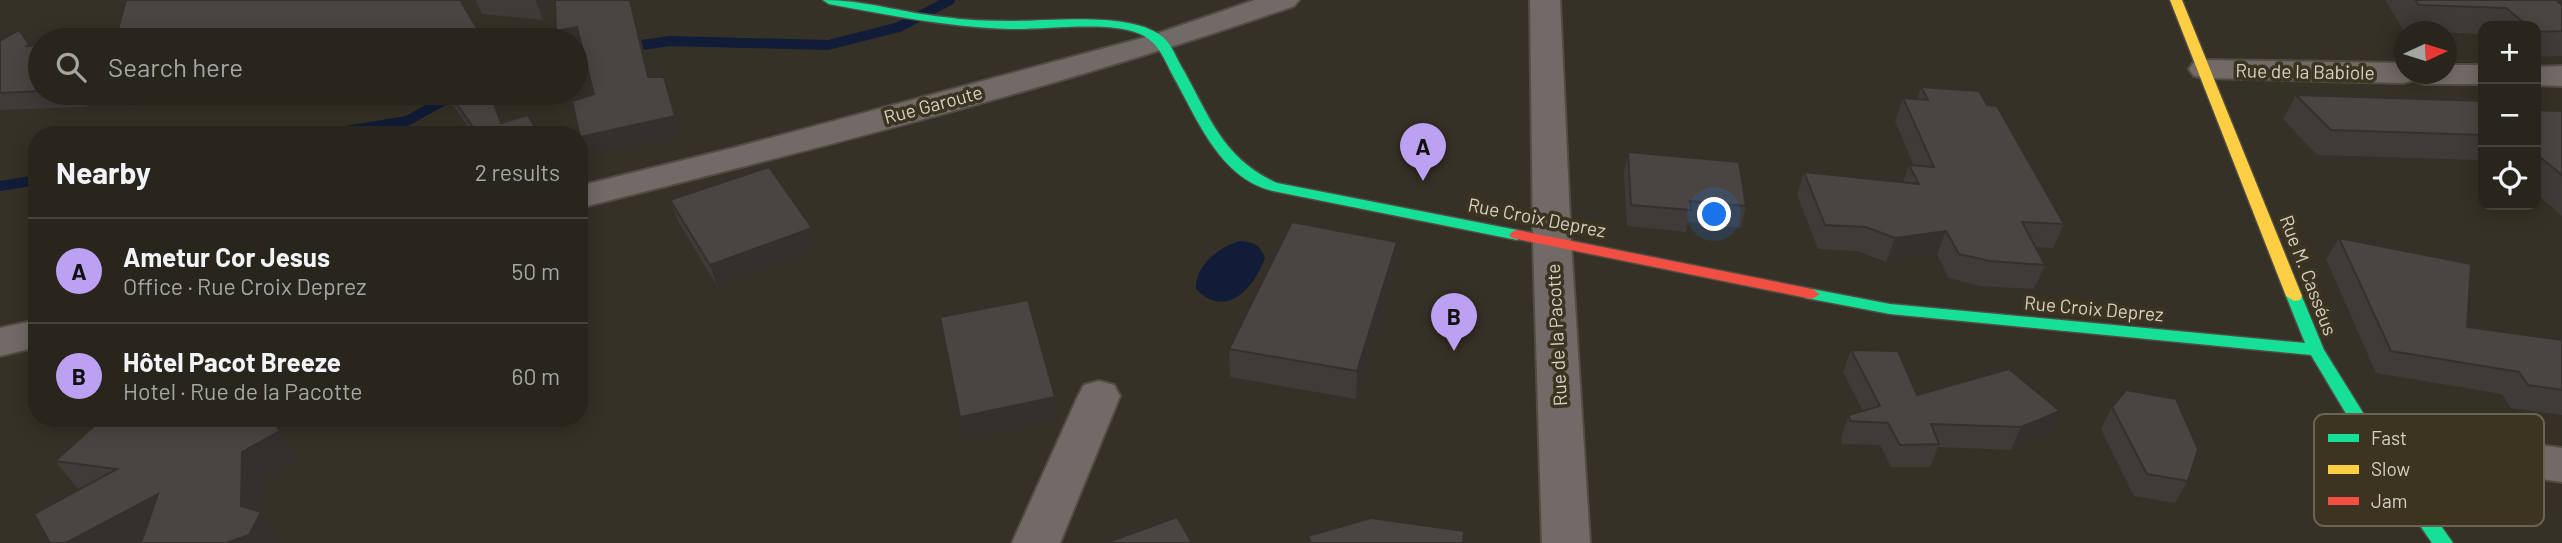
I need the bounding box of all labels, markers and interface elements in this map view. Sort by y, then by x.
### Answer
north arrow [2394,21,2457,84]
map controls [2478,21,2541,210]
button: + [2478,21,2541,84]
search box [28,28,588,105]
icon: search [52,48,90,86]
text: Search here [108,51,243,82]
street label: Rue de la Babiole [2235,58,2375,84]
street label: Rue Garoute [881,80,985,128]
button: − [2478,84,2541,147]
pin: A [1400,123,1446,181]
button: locate [2478,147,2541,210]
text: Nearby [56,154,151,190]
text: 2 results [475,158,560,186]
street label: Rue Croix Deprez [1466,192,1608,242]
your location [1697,197,1731,231]
street label: Rue M. Casséus [2276,212,2342,338]
text: Ametur Cor Jesus [123,241,330,272]
text: A [71,257,87,285]
text: 50 m [512,257,560,285]
street label: Rue de la Pacotte [1541,263,1571,407]
text: Office · Rue Croix Deprez [123,272,366,300]
street label: Rue Croix Deprez [2023,290,2165,326]
pin: B [1431,293,1477,351]
text: Hôtel Pacot Breeze [123,346,341,377]
text: B [72,362,86,390]
text: 60 m [512,362,560,390]
text: Hotel · Rue de la Pacotte [123,377,363,405]
legend [2314,414,2544,526]
text: Fast [2371,426,2407,449]
text: Slow [2371,457,2410,480]
text: Jam [2371,489,2407,512]

